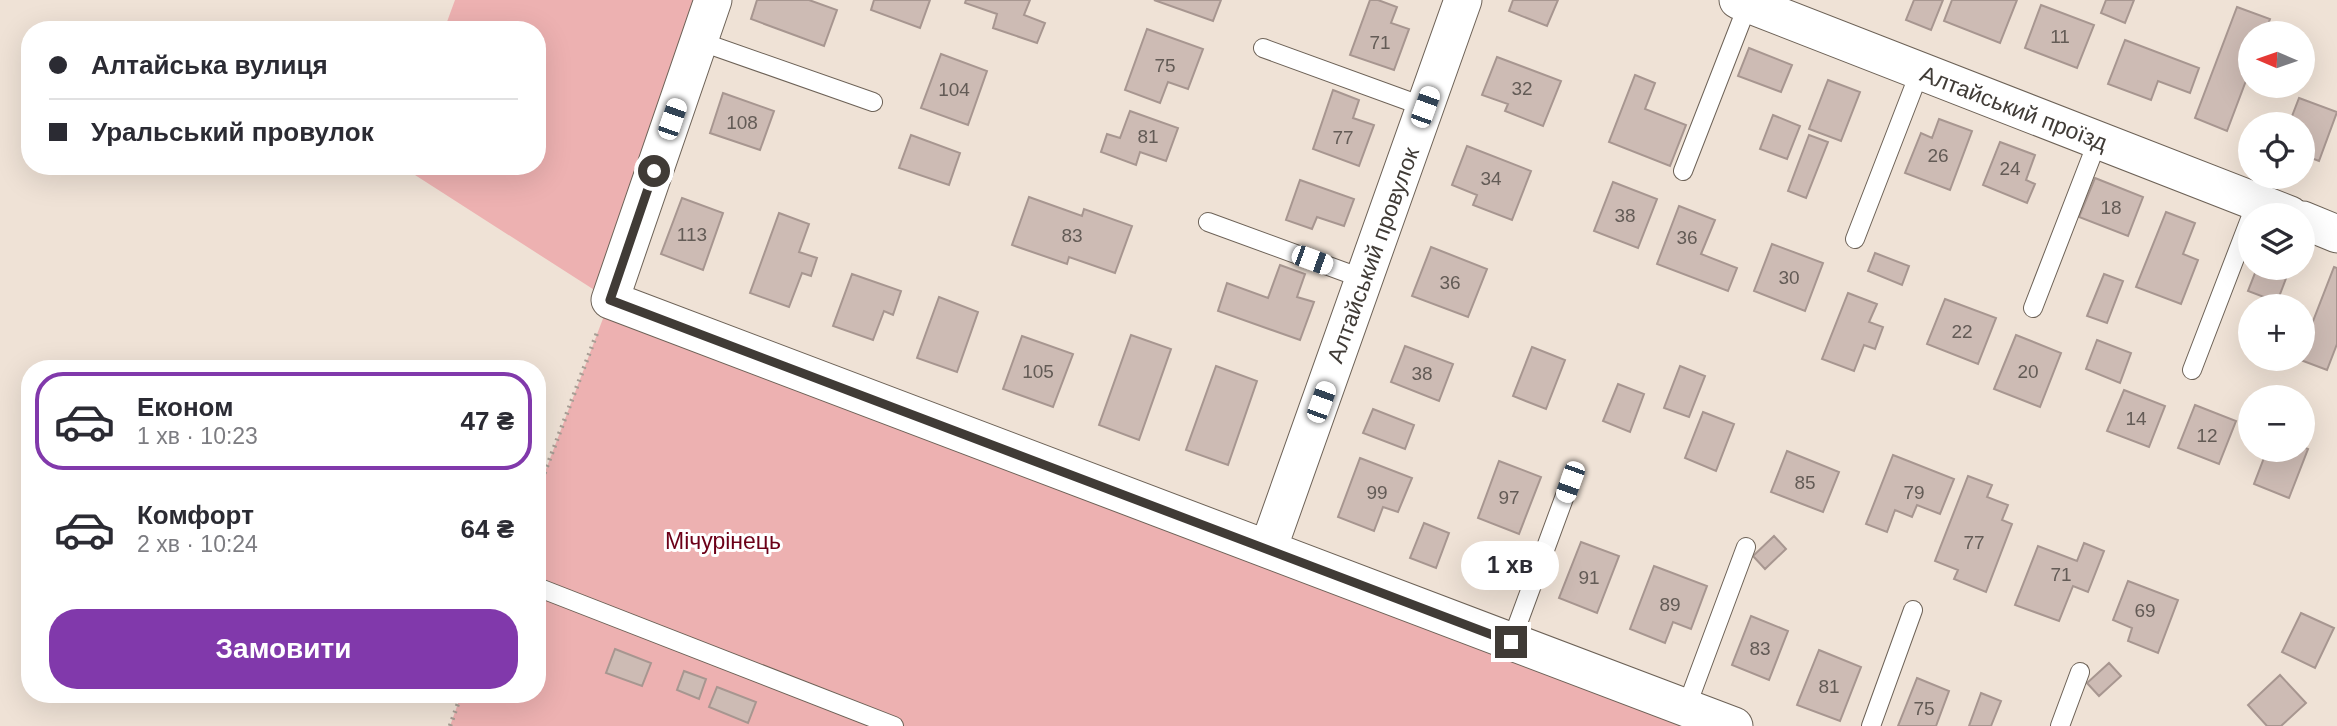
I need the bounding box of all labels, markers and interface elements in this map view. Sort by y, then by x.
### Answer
north arrow [2238,21,2315,98]
map controls [2238,21,2315,462]
house number: 11 [2050,26,2070,47]
house number: 71 [1369,32,1391,53]
text: Алтайська вулиця [91,50,328,80]
house number: 75 [1154,55,1176,76]
street label: Алтайський проїзд [1917,60,2112,156]
house number: 32 [1511,78,1533,99]
house number: 104 [938,79,970,100]
car [1408,84,1443,130]
car [656,96,689,142]
house number: 108 [726,112,758,133]
button: locate [2238,112,2315,189]
text: Уральський провулок [91,117,374,147]
house number: 81 [1137,126,1159,147]
house number: 77 [1332,127,1354,148]
street label: Алтайський провулок [1322,143,1424,366]
house number: 26 [1927,145,1949,166]
route start [638,155,670,187]
house number: 24 [1999,158,2021,179]
house number: 34 [1480,168,1502,189]
house number: 18 [2100,197,2122,218]
button: layers [2238,203,2315,280]
house number: 38 [1614,205,1636,226]
house number: 113 [677,224,707,245]
house number: 83 [1061,225,1083,246]
house number: 36 [1676,227,1698,248]
car [1289,243,1336,277]
house number: 30 [1778,267,1800,288]
house number: 36 [1439,272,1461,293]
button: + [2238,294,2315,371]
house number: 22 [1951,321,1973,342]
house number: 105 [1022,361,1054,382]
house number: 20 [2017,361,2039,382]
house number: 38 [1411,363,1433,384]
car [1304,379,1339,425]
button: − [2238,385,2315,462]
icon: car [53,390,116,453]
text: Економ [137,392,233,422]
text: 47 ₴ [461,406,514,436]
house number: 14 [2125,408,2147,429]
text: 1 хв · 10:23 [137,423,258,449]
house number: 12 [2196,425,2218,446]
car [1553,459,1588,505]
house number: 85 [1794,472,1816,493]
house number: 99 [1366,482,1388,503]
house number: 79 [1903,482,1925,503]
house number: 97 [1498,487,1520,508]
icon: car [53,498,116,561]
text: Комфорт [137,500,254,530]
text: 64 ₴ [461,514,514,544]
park label: Мічурінець [665,528,781,554]
text: 2 хв · 10:24 [137,531,258,557]
house number: 77 [1963,532,1985,553]
callout: 1 хв [1462,540,1560,590]
text: 1 хв [1487,552,1533,578]
house number: 71 [2050,564,2072,585]
house number: 91 [1578,567,1600,588]
house number: 89 [1659,594,1681,615]
house number: 69 [2134,600,2156,621]
button: Замовити [49,609,518,689]
route end [1495,626,1527,658]
house number: 83 [1749,638,1771,659]
house number: 81 [1818,676,1840,697]
house number: 75 [1913,698,1935,719]

